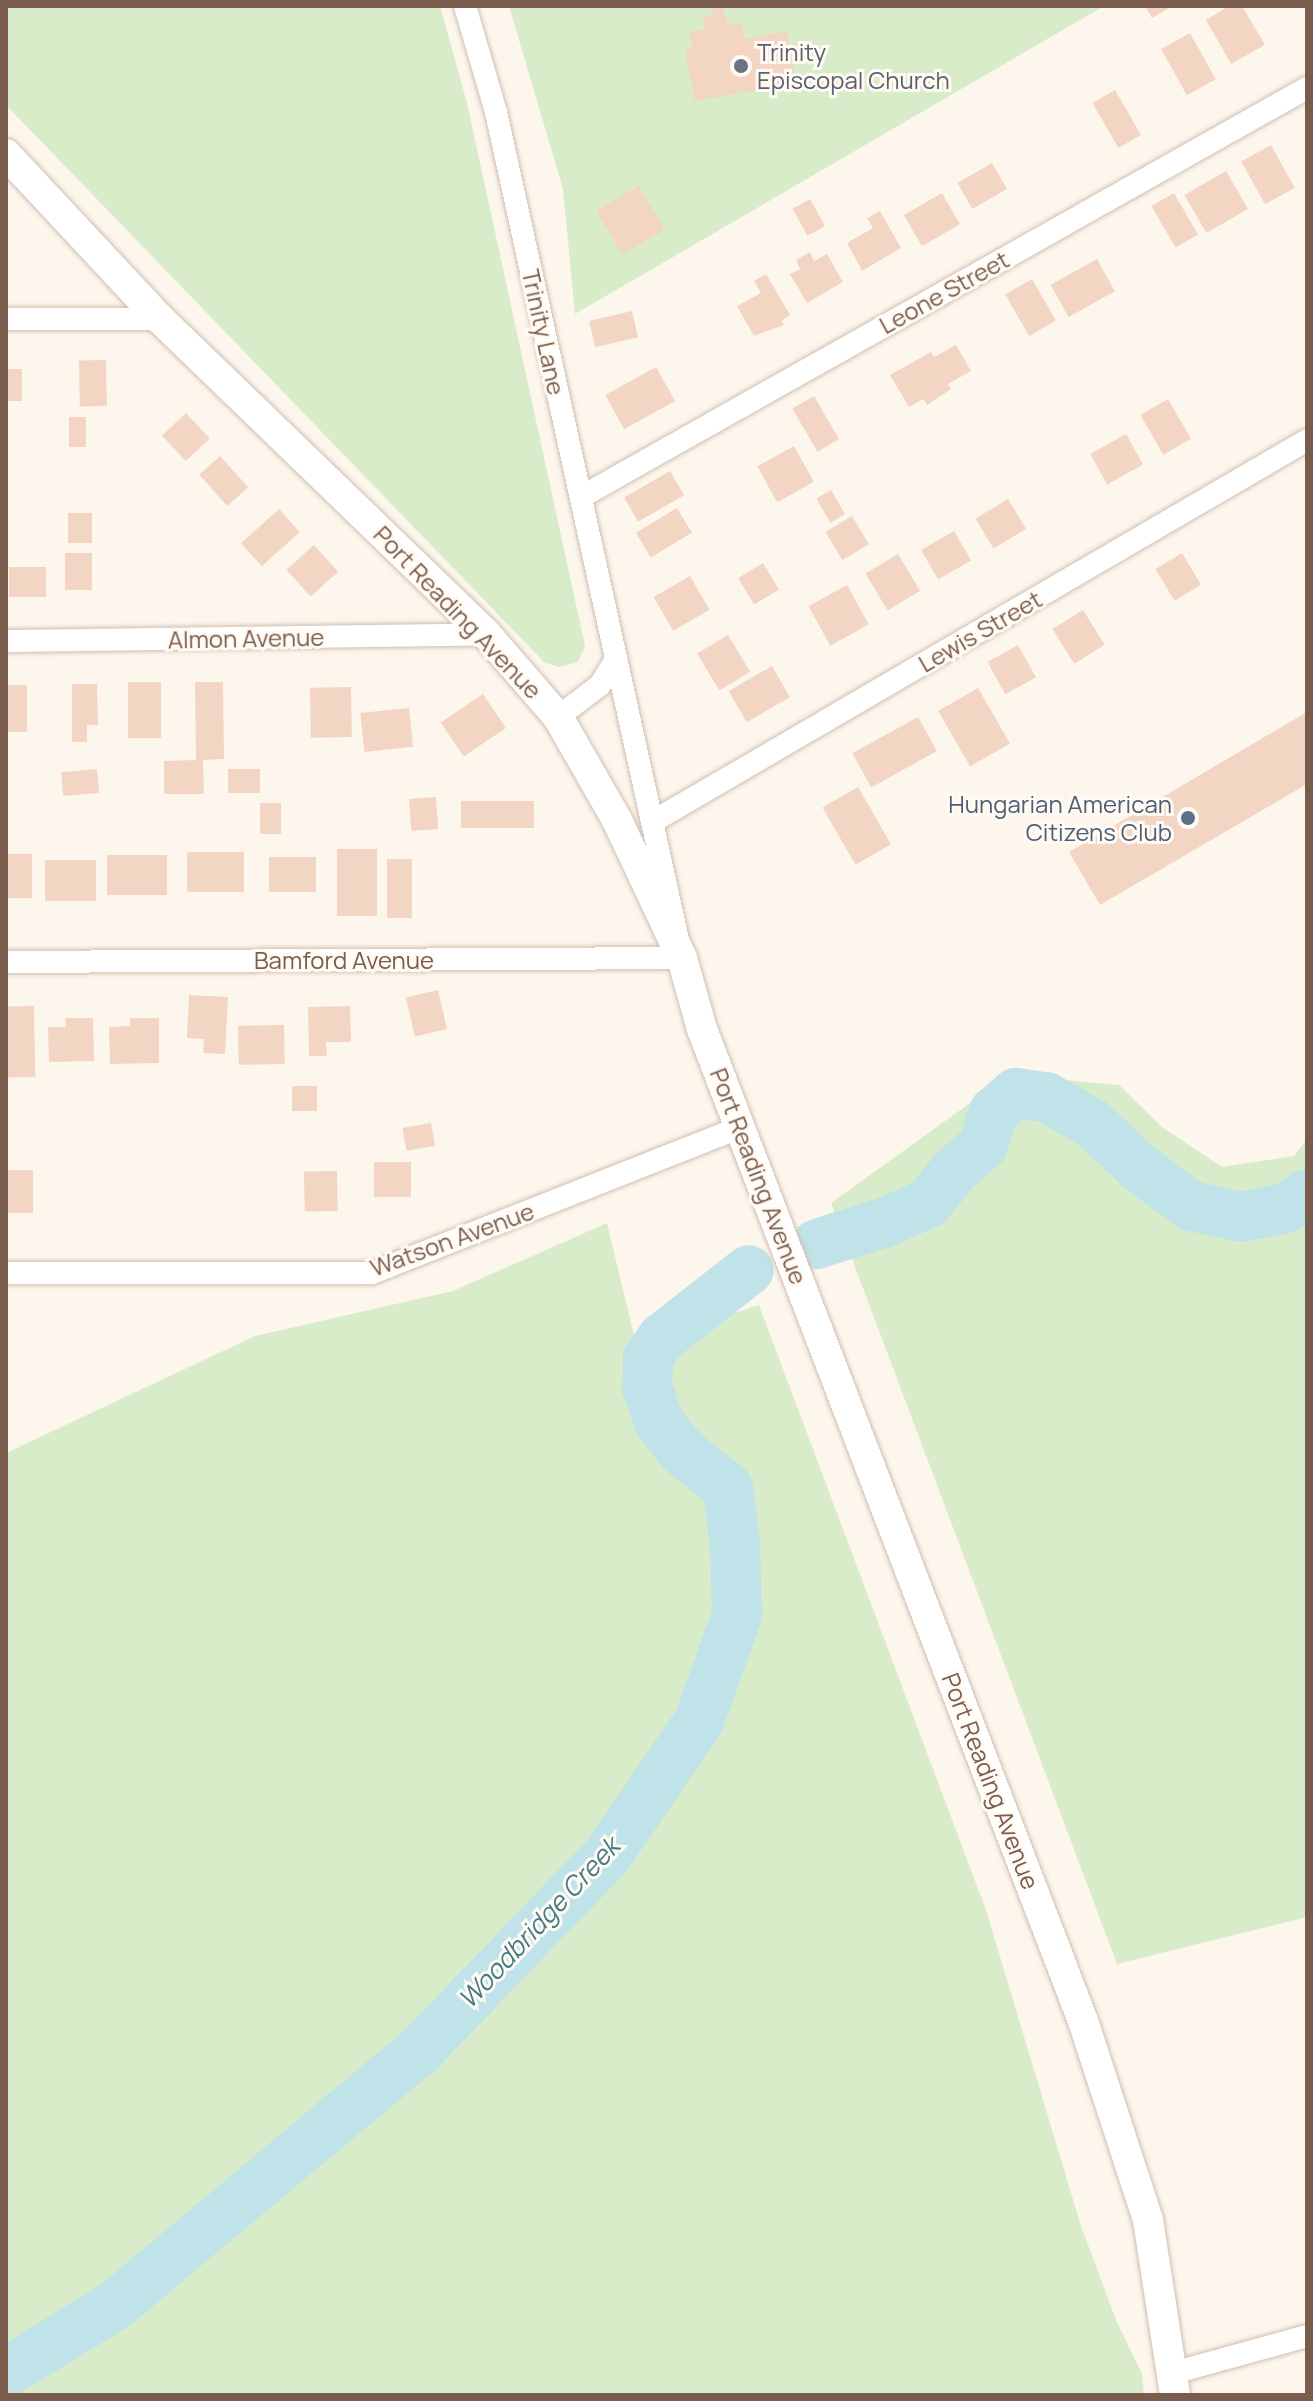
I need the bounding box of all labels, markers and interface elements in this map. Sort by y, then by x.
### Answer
place label: Trinity Episcopal Church [757,38,950,94]
marker: Trinity Episcopal Church [732,57,750,75]
street label: Leone Street [874,245,1014,339]
street label: Trinity Lane [517,267,571,397]
street label: Port Reading Avenue [368,520,548,704]
street label: Lewis Street [913,584,1047,678]
street label: Almon Avenue [168,622,324,654]
place label: Hungarian American Citizens Club [948,790,1172,846]
marker: Hungarian American Citizens Club [1179,809,1197,827]
street label: Bamford Avenue [254,946,434,974]
street label: Port Reading Avenue [704,1064,814,1288]
street label: Watson Avenue [366,1196,538,1282]
street label: Port Reading Avenue [936,1669,1046,1893]
water label: Woodbridge Creek [452,1831,626,2015]

